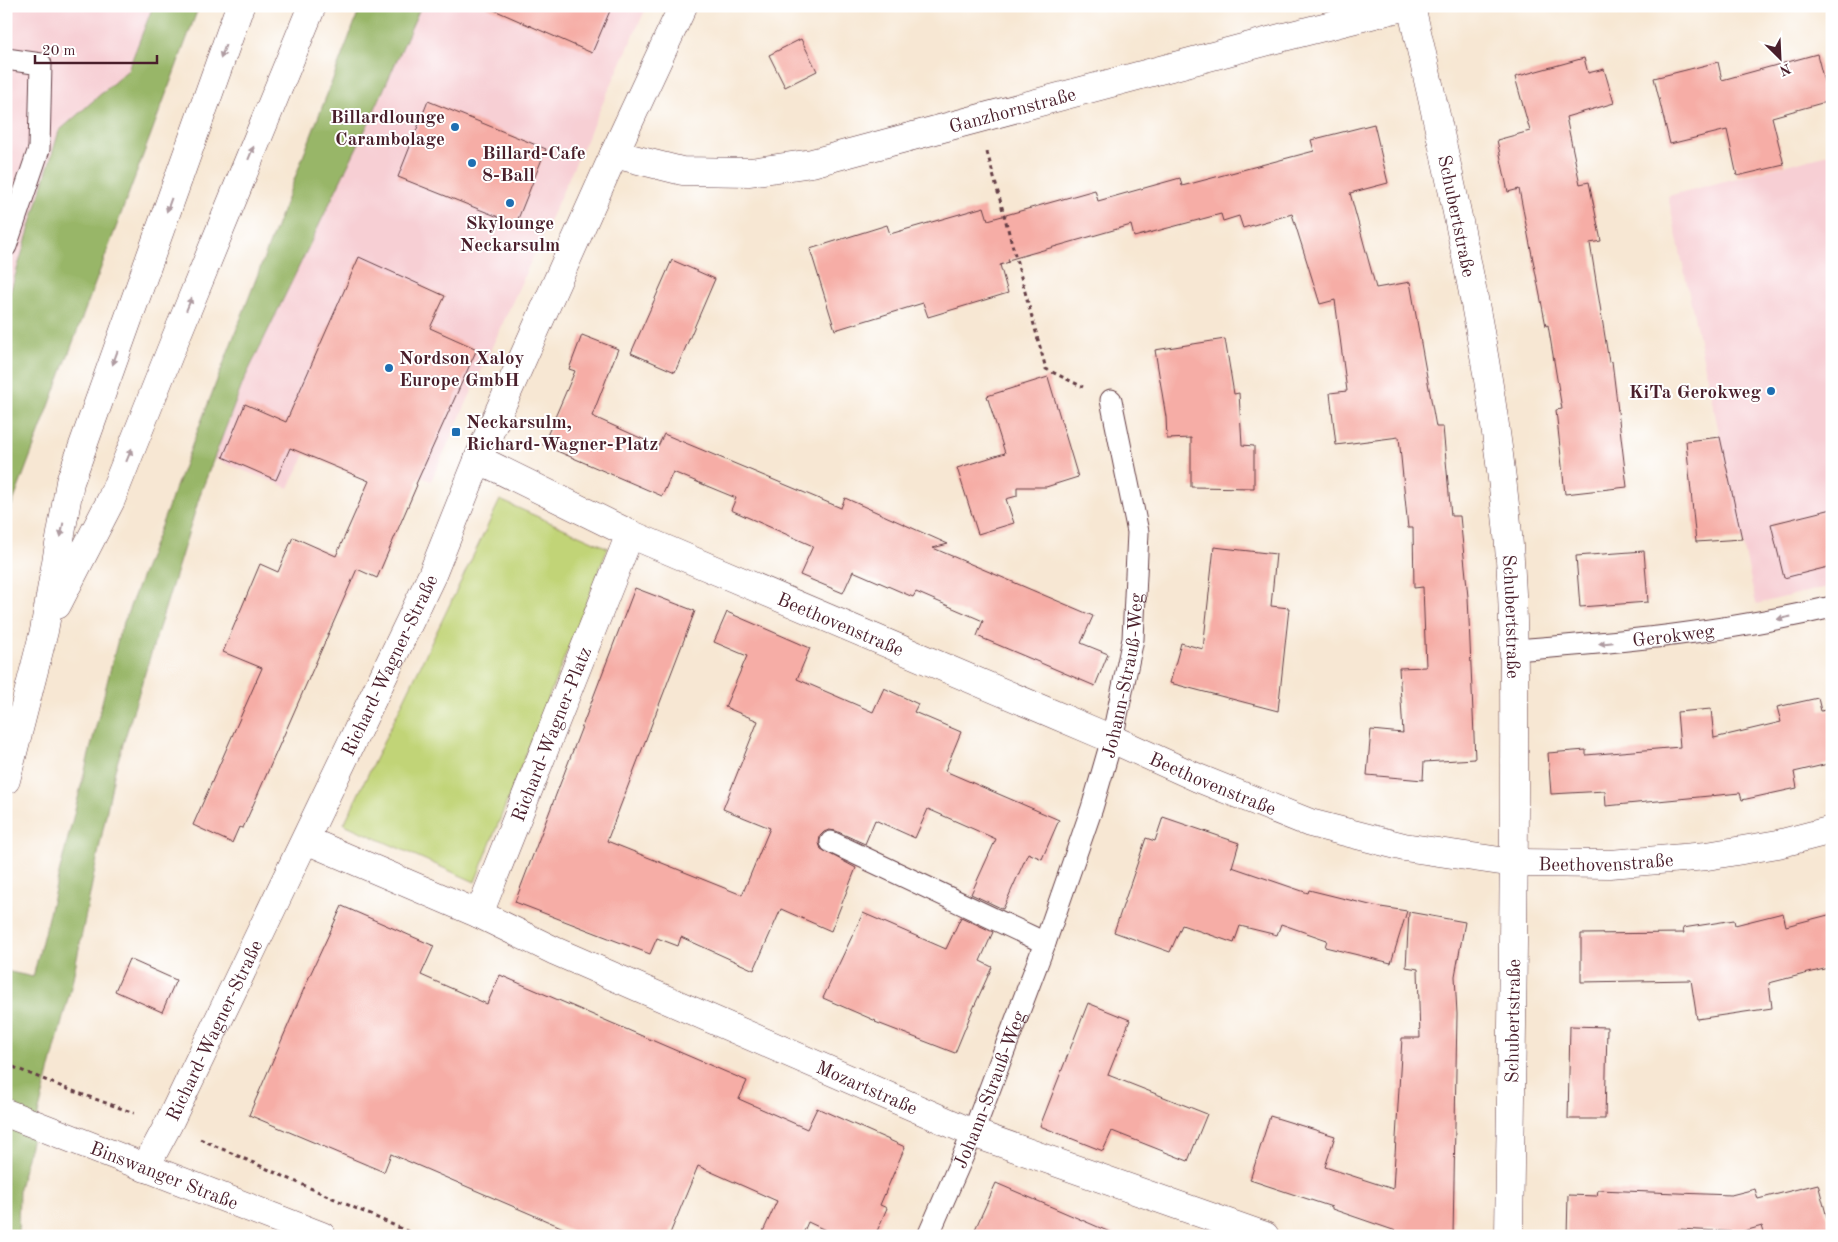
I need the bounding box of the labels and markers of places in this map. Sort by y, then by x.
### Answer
place label: Billardlounge Carambolage [330,109,445,150]
marker: Billardlounge Carambolage [449,121,461,133]
place label: Billard-Cafe 8-Ball [482,145,586,186]
marker: Billard-Cafe 8-Ball [466,157,478,169]
marker: Skylounge Neckarsulm [504,197,516,209]
place label: Skylounge Neckarsulm [460,215,560,256]
place label: Nordson Xaloy Europe GmbH [399,350,525,391]
marker: Nordson Xaloy Europe GmbH [383,362,395,374]
place label: KiTa Gerokweg [1629,384,1761,403]
marker: KiTa Gerokweg [1765,385,1777,397]
place label: Neckarsulm, Richard-Wagner-Platz [466,414,658,455]
marker: Neckarsulm, Richard-Wagner-Platz [450,426,462,438]

